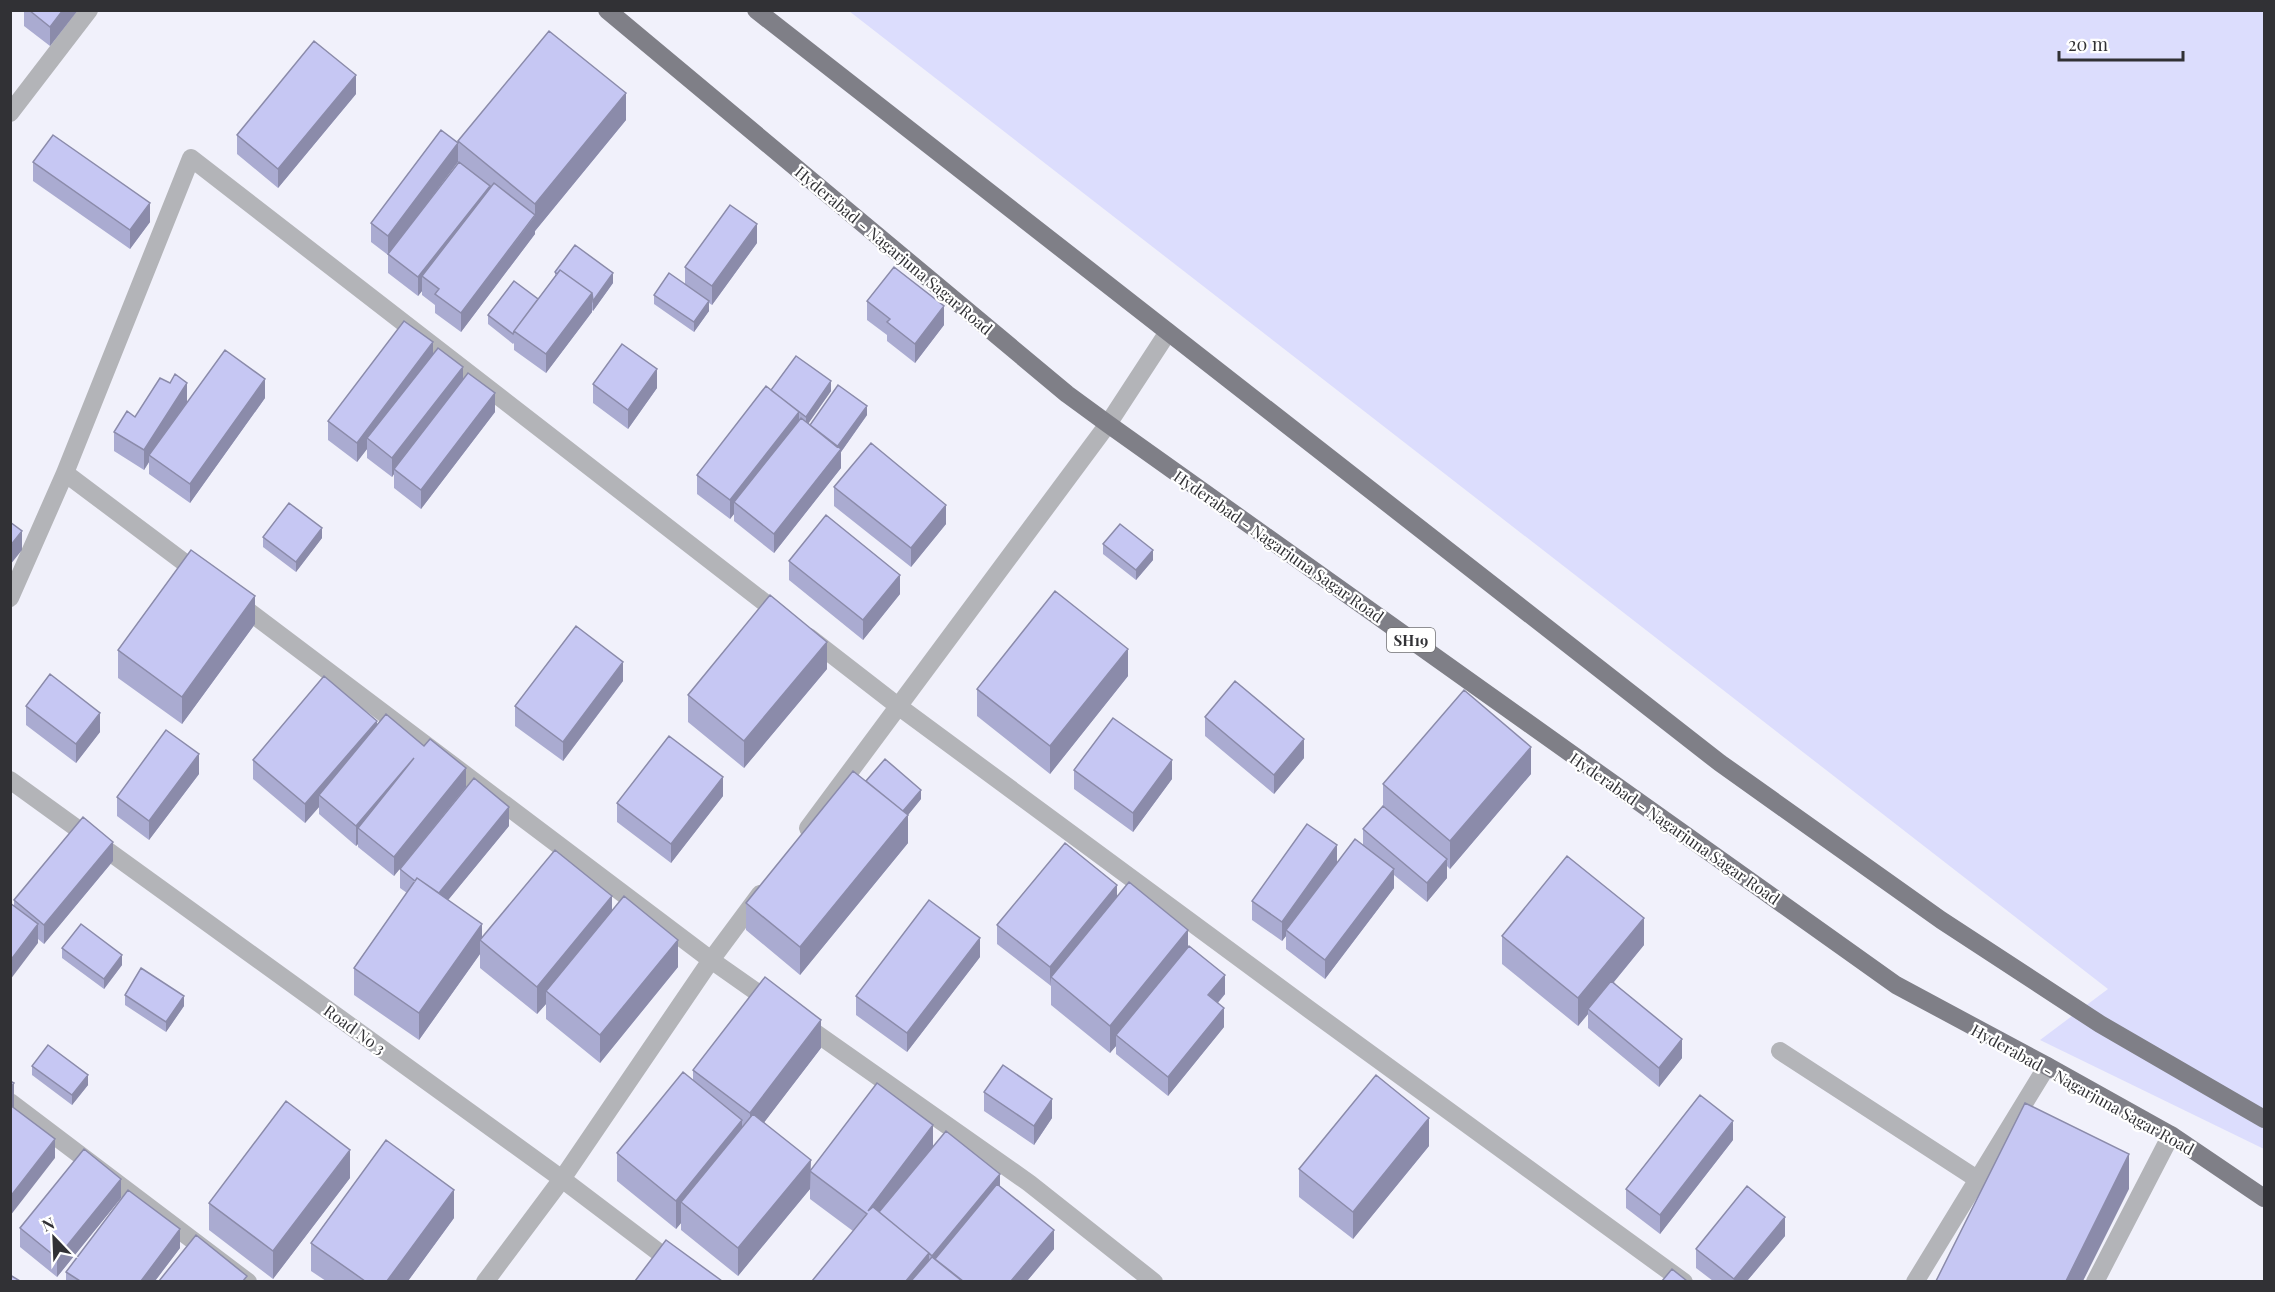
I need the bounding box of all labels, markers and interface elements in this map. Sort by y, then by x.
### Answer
scale bar [2059,24,2184,62]
text: 20 m [2068,32,2108,56]
street label: Hyderabad - Nagarjuna Sagar Road [791,161,997,339]
street label: Hyderabad - Nagarjuna Sagar Road [1170,465,1388,627]
road number: SH19 [1387,628,1435,652]
street label: Hyderabad - Nagarjuna Sagar Road [1566,747,1784,909]
street label: Road No 3 [320,1000,390,1058]
street label: Hyderabad - Nagarjuna Sagar Road [1968,1019,2198,1159]
north arrow [24,1208,84,1268]
text: N [39,1212,58,1236]

